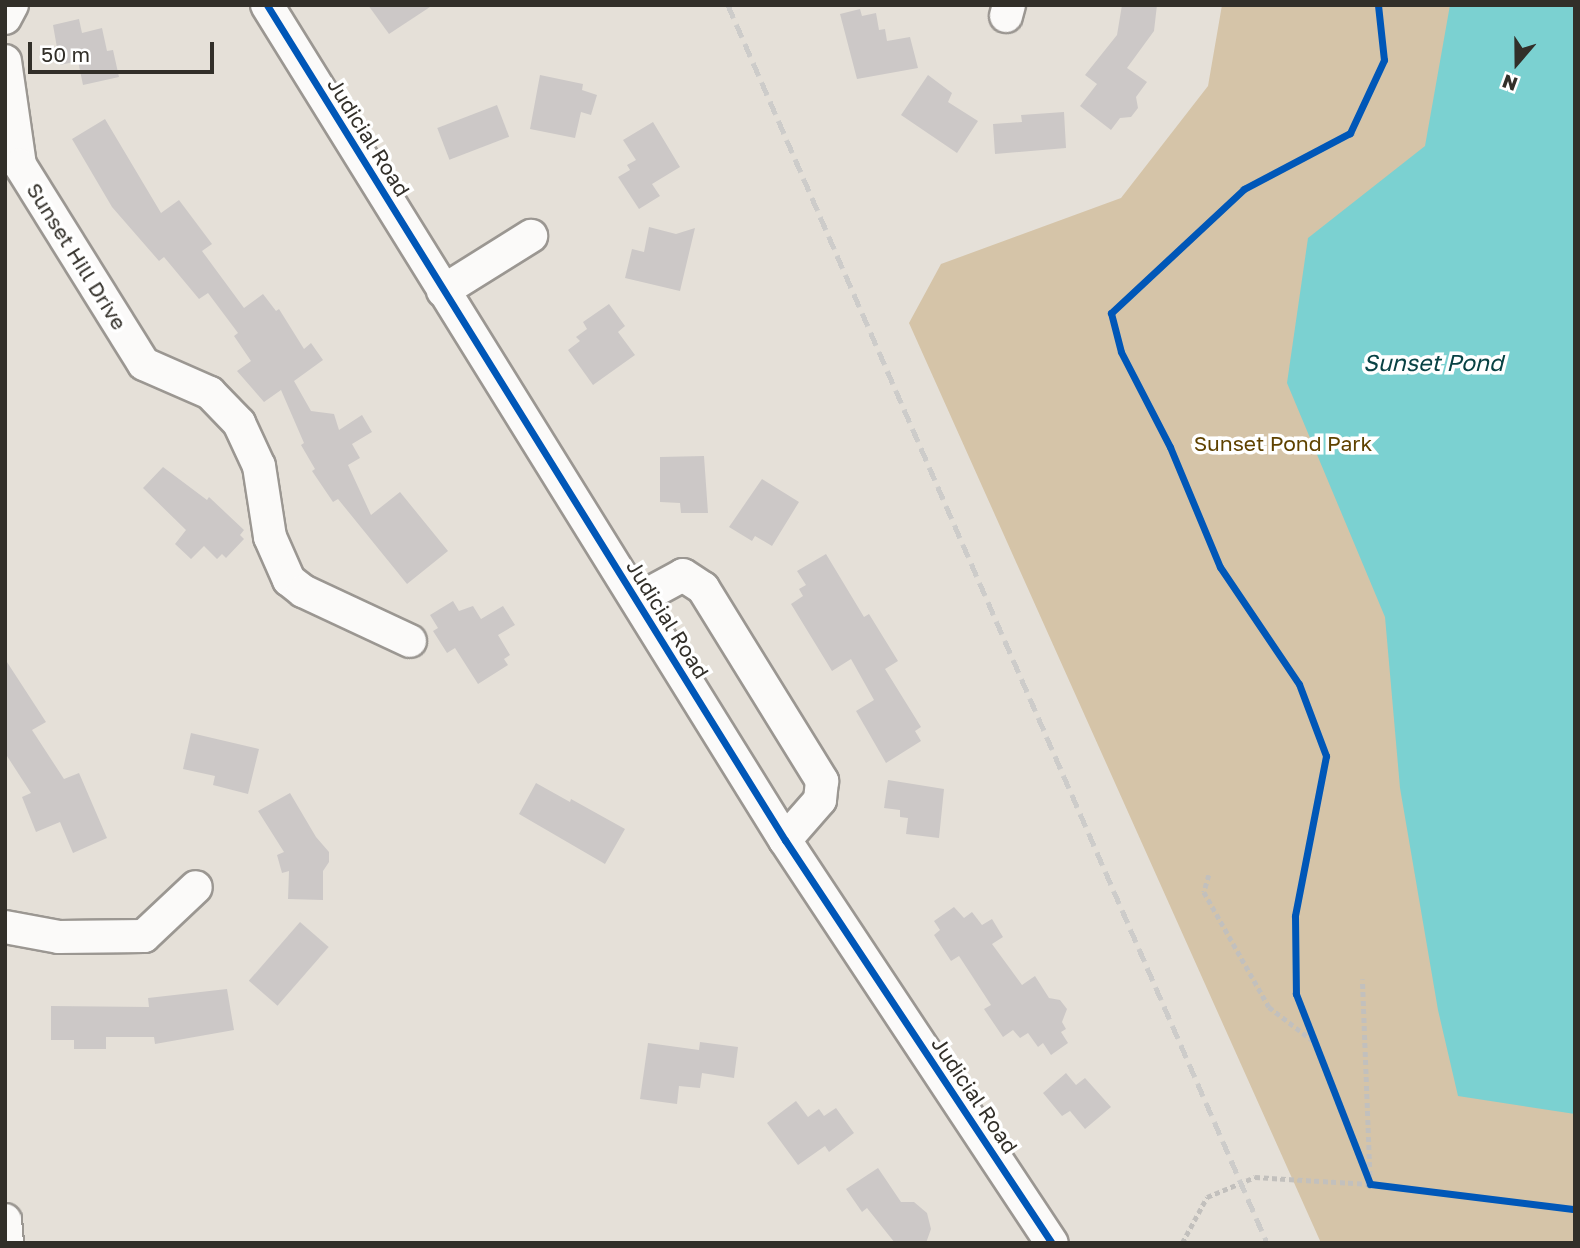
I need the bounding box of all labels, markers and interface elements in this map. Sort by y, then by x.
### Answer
scale bar [32,28,217,72]
north arrow [1482,28,1552,98]
text: 50 m [41,41,90,67]
text: N [1499,70,1520,96]
street label: Judicial Road [322,73,416,201]
street label: Sunset Hill Drive [22,178,132,334]
water label: Sunset Pond [1363,348,1503,376]
park label: Sunset Pond Park [1194,430,1372,456]
street label: Judicial Road [621,555,715,683]
street label: Judicial Road [927,1032,1023,1158]

